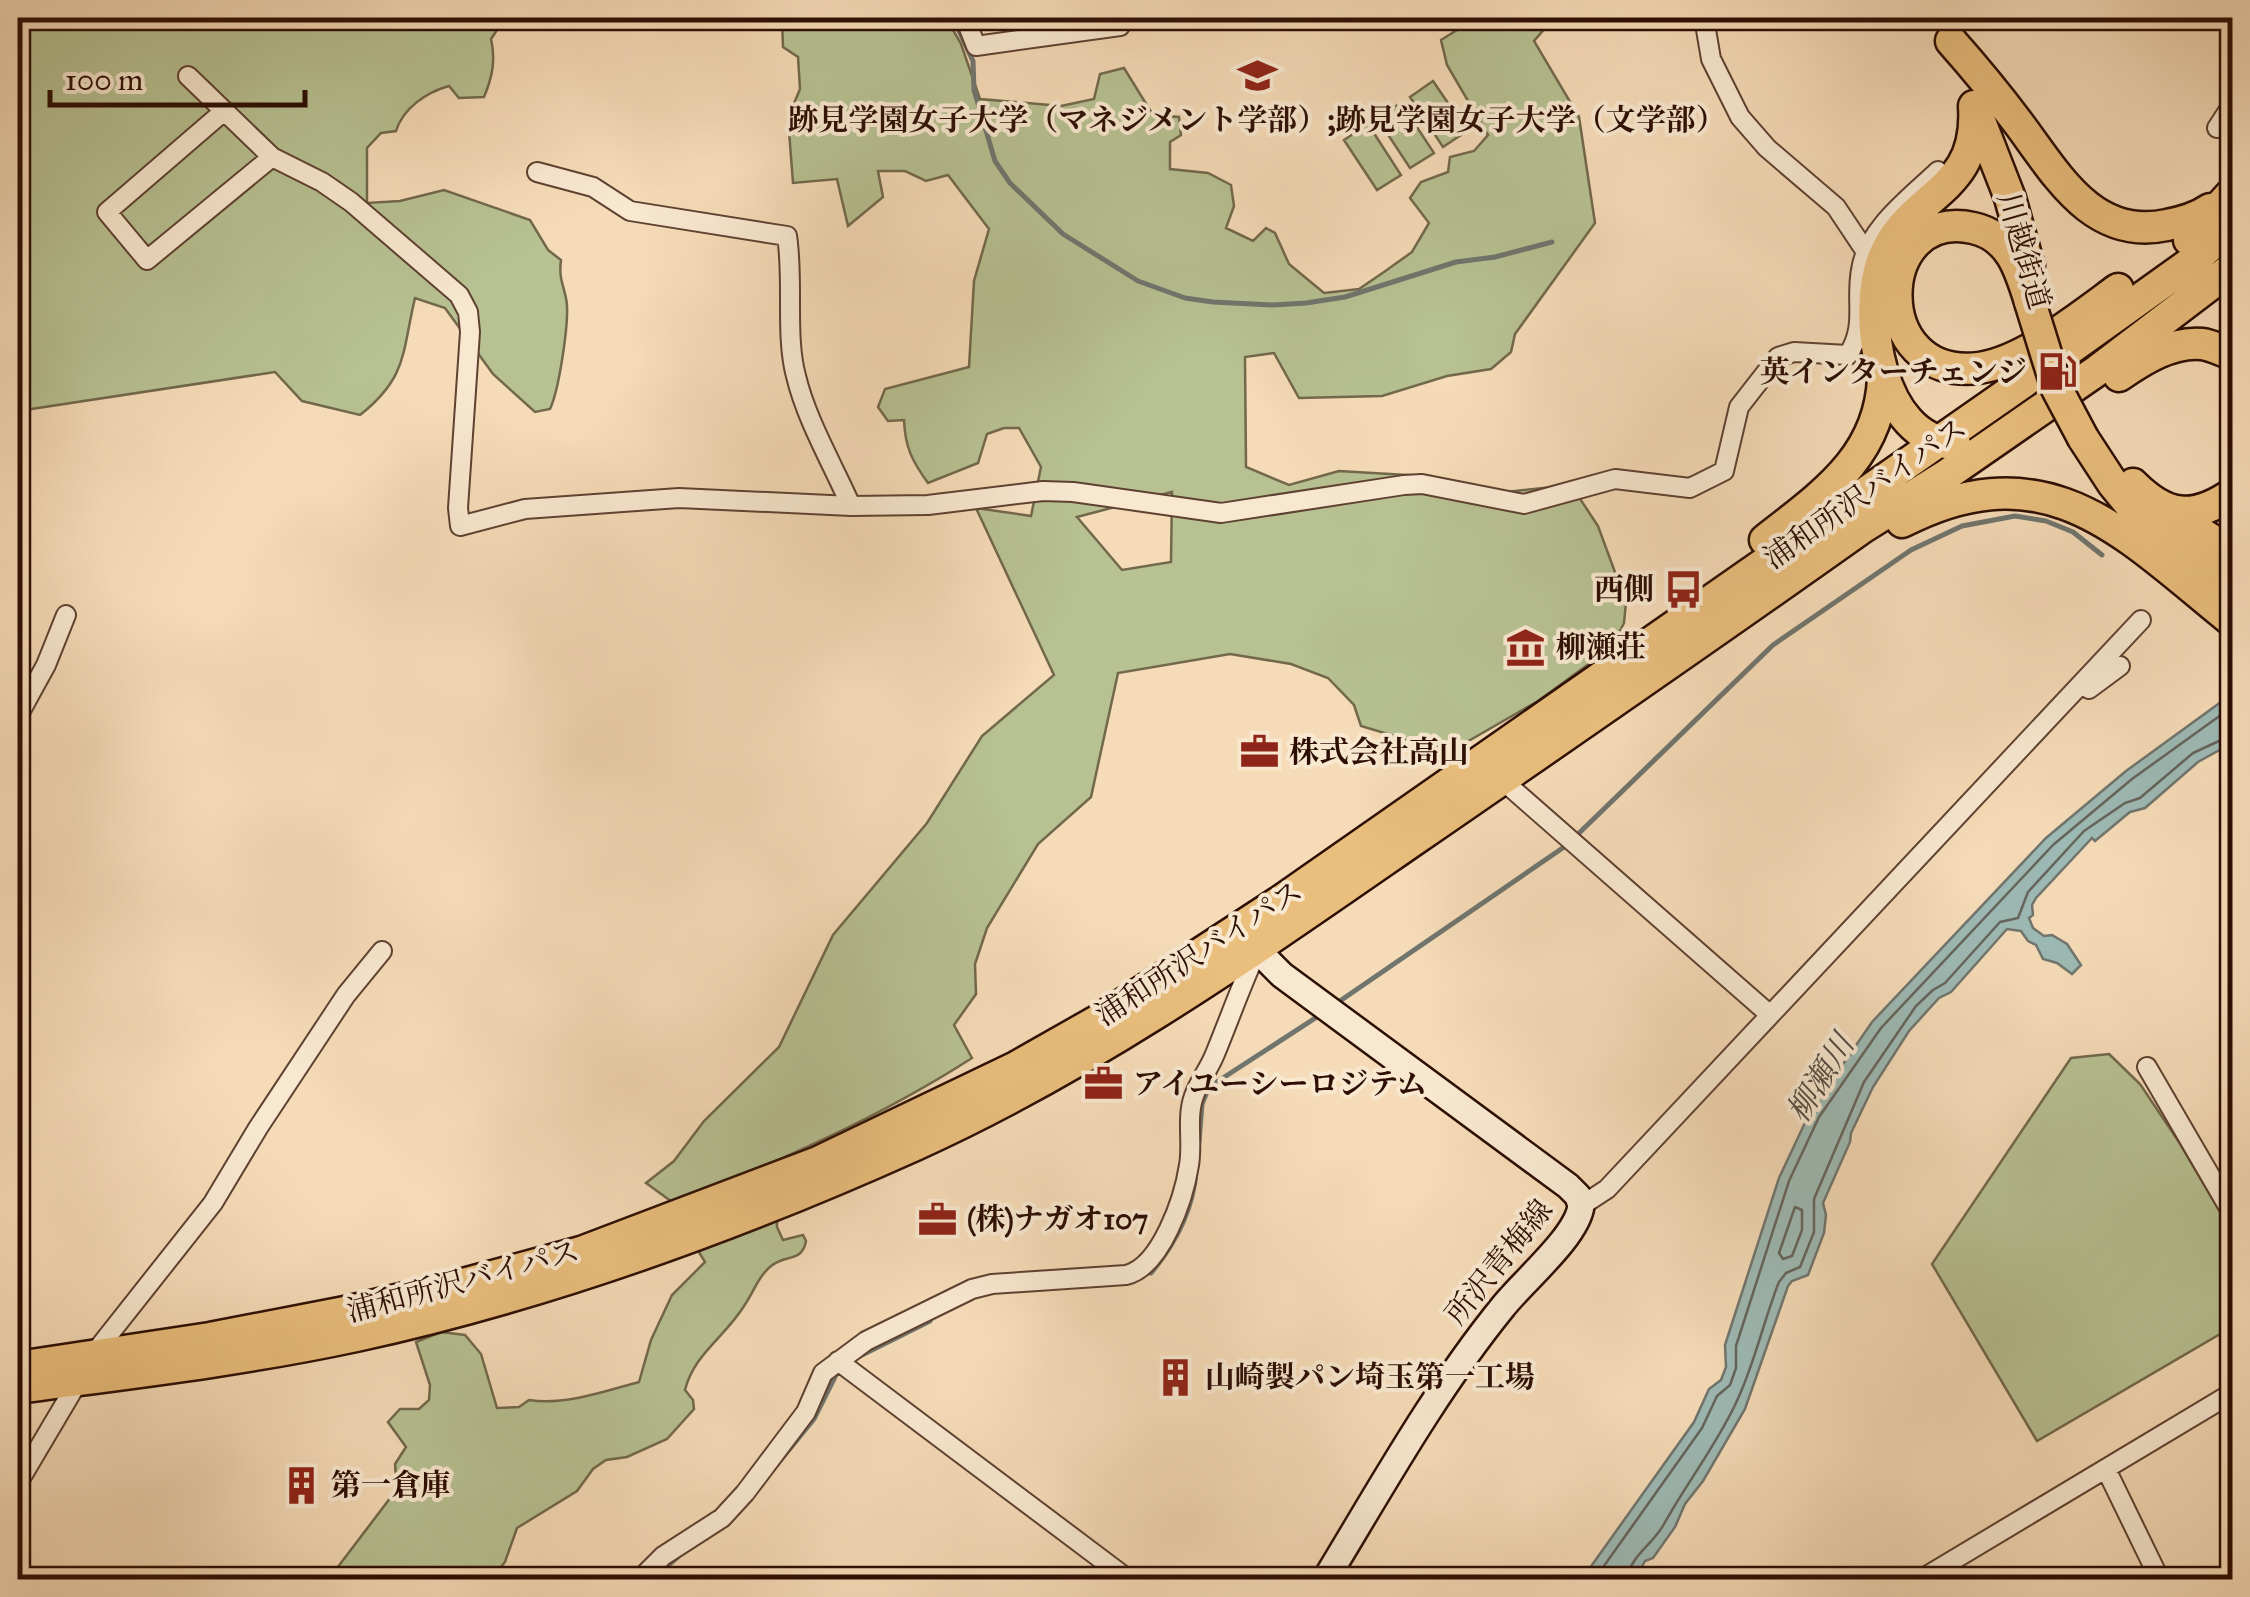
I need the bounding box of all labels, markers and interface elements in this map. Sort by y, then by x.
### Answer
scale bar [50,45,305,107]
school or university icon: 跡見学園女子大学（マネジメント学部）;跡見学園女子大学（文学部） [1236,55,1278,97]
text: 100 m [65,62,143,98]
place label: 跡見学園女子大学（マネジメント学部）;跡見学園女子大学（文学部） [788,102,1726,138]
street label: 川越街道 [1990,188,2058,314]
fuel station icon: 英インターチェンジ [2036,351,2078,393]
place label: 英インターチェンジ [1760,354,2027,390]
street label: 浦和所沢バイパス [1757,410,1973,576]
bus stop icon: 西側 [1663,568,1705,610]
place label: 西側 [1594,571,1654,607]
museum icon: 柳瀬荘 [1505,626,1547,668]
place label: 柳瀬荘 [1556,629,1646,665]
office icon: 株式会社高山 [1238,731,1280,773]
place label: 株式会社高山 [1289,734,1469,770]
street label: 浦和所沢バイパス [1089,873,1309,1033]
water label: 柳瀬川 [1778,1025,1864,1129]
office icon: アイユーシーロジテム [1082,1063,1124,1105]
place label: アイユーシーロジテム [1133,1066,1427,1102]
street label: 所沢青梅線 [1438,1192,1560,1332]
office icon: (株)ナガオ107 [916,1198,958,1240]
place label: (株)ナガオ107 [967,1201,1148,1238]
street label: 浦和所沢バイパス [343,1233,583,1329]
building icon: 山崎製パン埼玉第一工場 [1154,1356,1196,1398]
place label: 山崎製パン埼玉第一工場 [1205,1359,1535,1395]
building icon: 第一倉庫 [280,1464,322,1506]
place label: 第一倉庫 [331,1467,451,1503]

